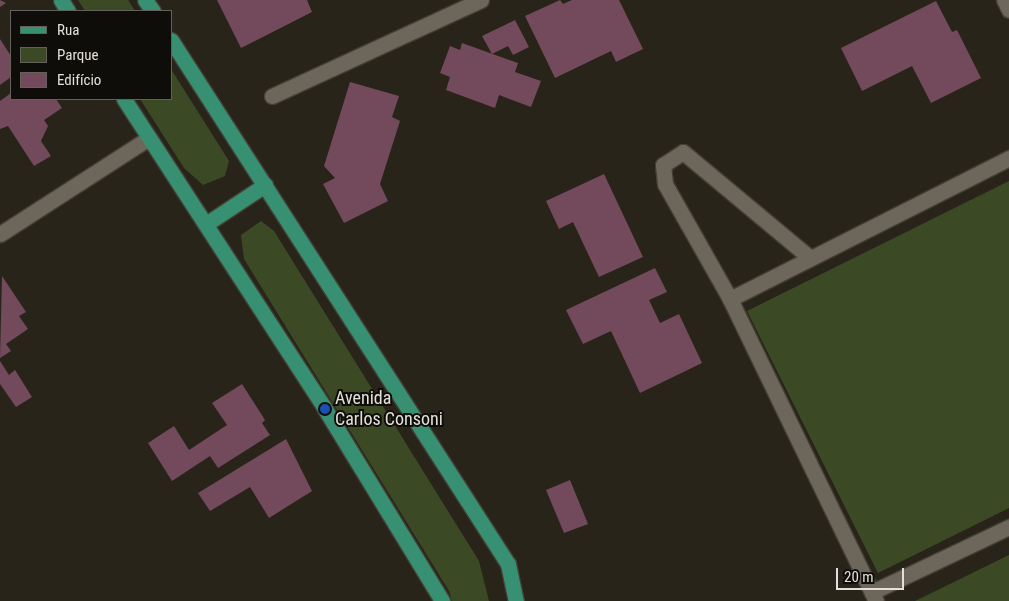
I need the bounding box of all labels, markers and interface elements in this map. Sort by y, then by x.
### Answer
legend [10,10,172,100]
text: Rua [57,21,79,39]
text: Parque [57,46,99,64]
text: Edifício [57,71,101,89]
place label: Avenida Carlos Consoni [335,388,443,430]
marker: Avenida Carlos Consoni [319,403,331,415]
scale bar [839,558,906,590]
text: 20 m [844,568,874,586]

